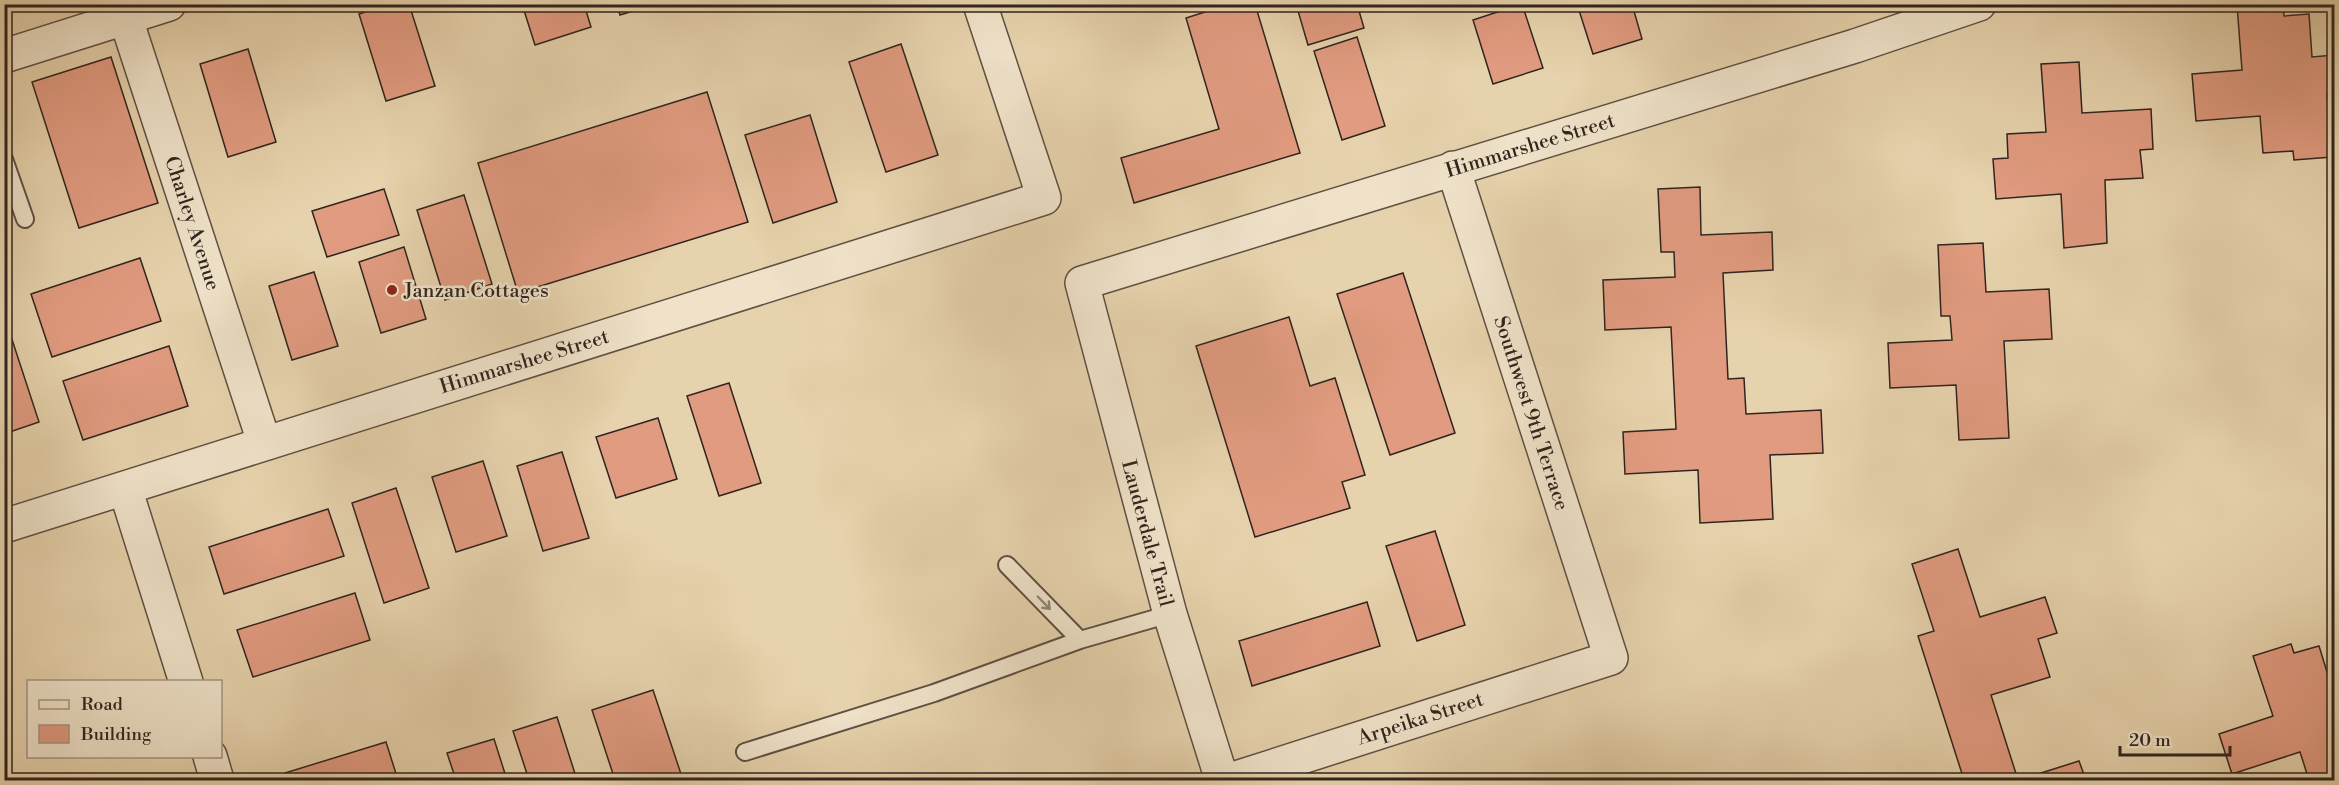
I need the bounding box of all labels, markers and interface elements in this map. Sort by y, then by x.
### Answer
street label: Himmarshee Street [1443,109,1618,184]
street label: Charley Avenue [158,153,225,294]
place label: Janzan Cottages [403,279,549,304]
marker: Janzan Cottages [385,283,399,297]
street label: Southwest 9th Terrace [1487,313,1574,514]
street label: Himmarshee Street [437,325,612,400]
street label: Lauderdale Trail [1115,457,1178,609]
one-way arrow [1037,595,1051,610]
legend [27,680,222,758]
street label: Arpeika Street [1353,687,1487,752]
text: Road [81,693,124,716]
scale bar [2120,719,2230,757]
text: Building [80,723,152,746]
text: 20 m [2129,729,2171,752]

